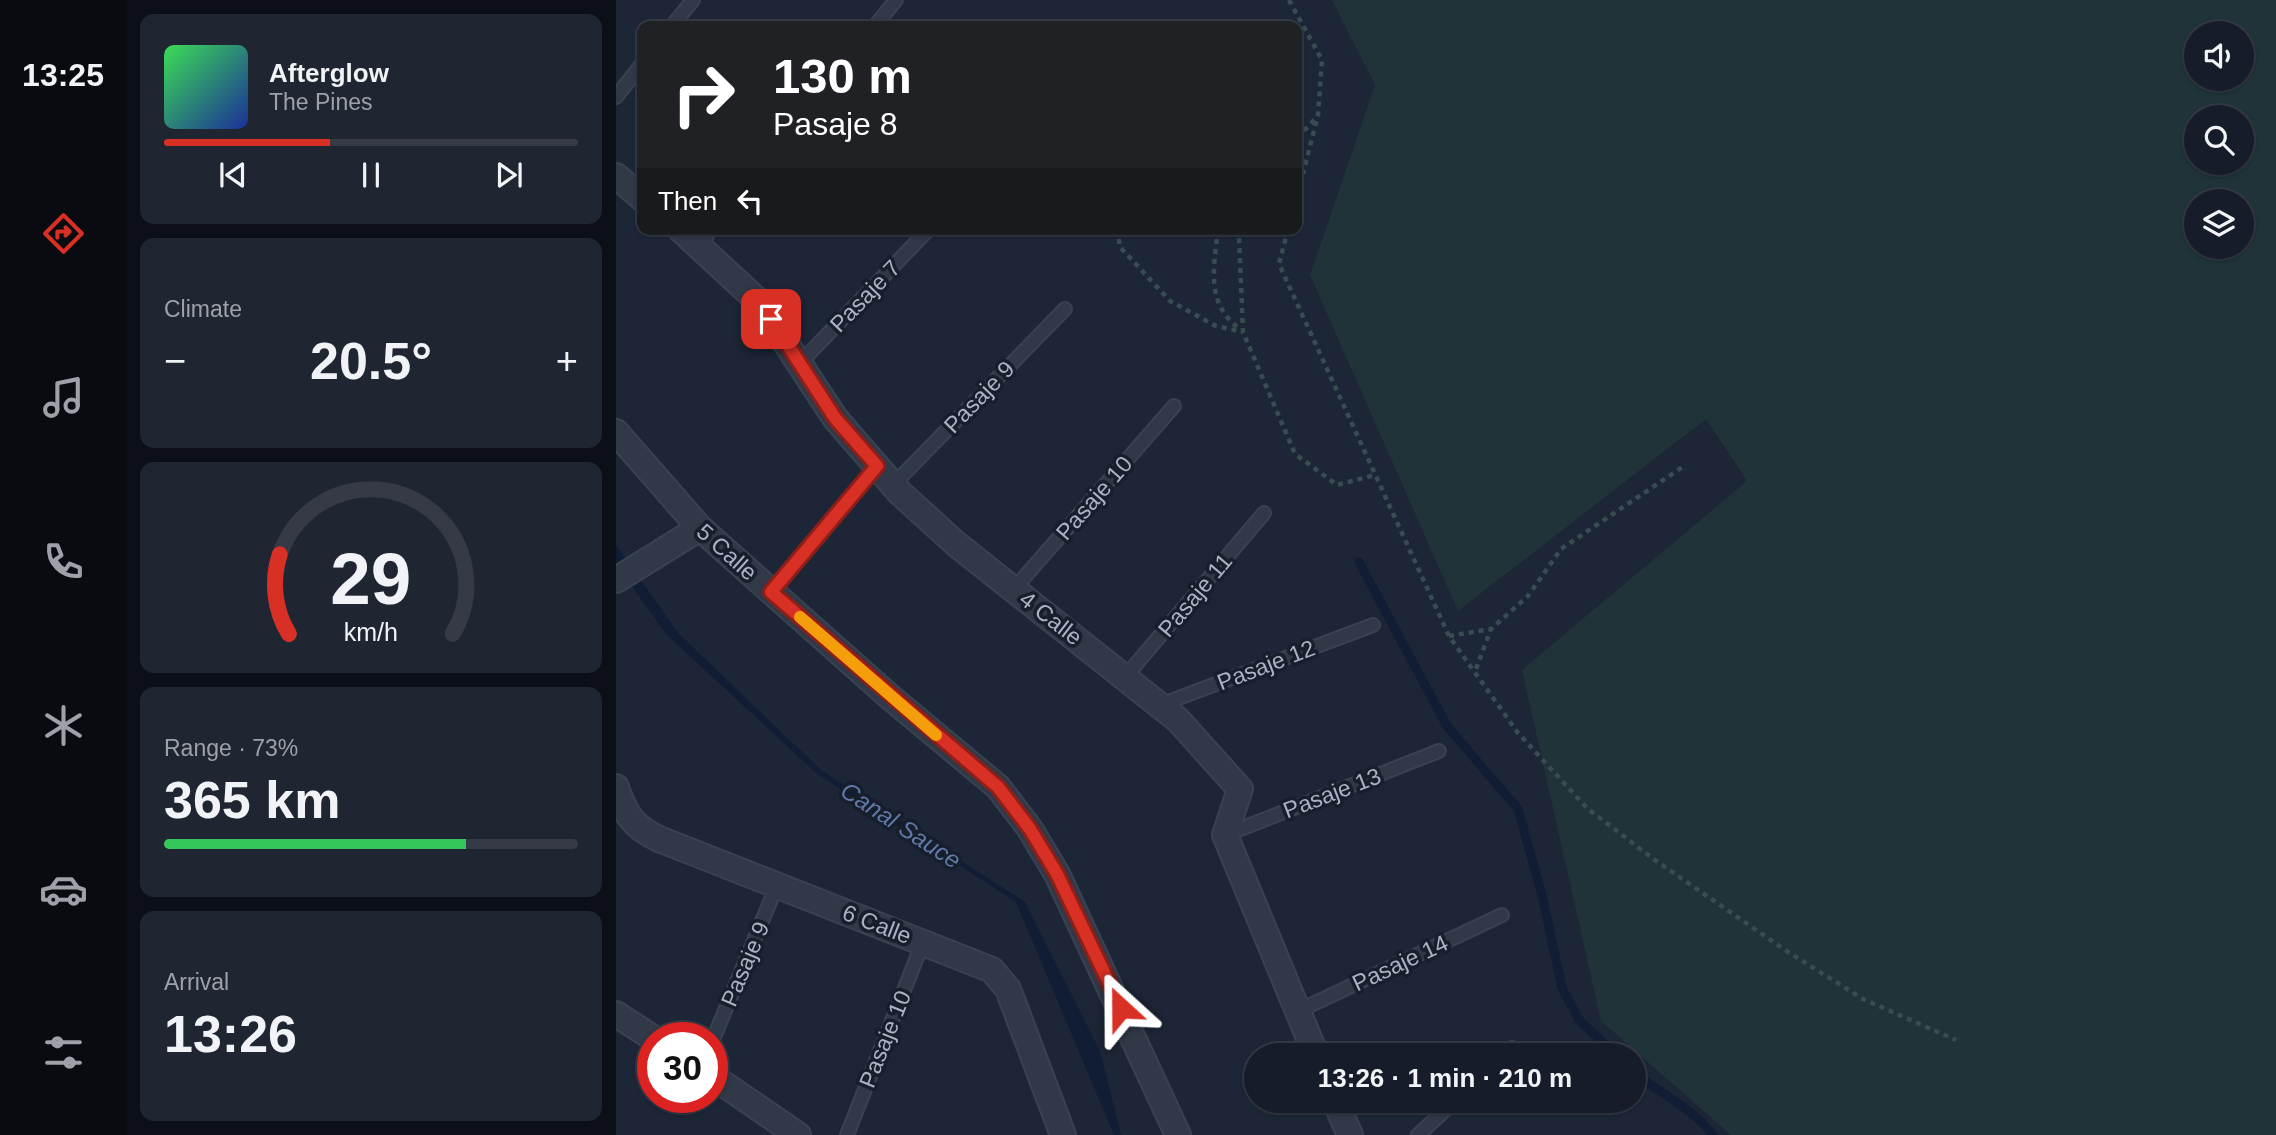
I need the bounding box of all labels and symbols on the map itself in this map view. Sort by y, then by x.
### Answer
street label: Pasaje 7 [825,255,905,337]
pin [741,289,801,349]
street label: Pasaje 9 [939,356,1019,438]
street label: Pasaje 10 [1051,451,1137,545]
street label: 5 Calle [692,518,762,586]
street label: Pasaje 11 [1153,548,1237,642]
street label: 4 Calle [1015,586,1087,650]
street label: Pasaje 12 [1214,635,1318,695]
street label: Pasaje 13 [1280,763,1384,823]
water label: Canal Sauce [836,776,966,874]
street label: 6 Calle [839,899,915,949]
street label: Pasaje 9 [716,918,774,1010]
street label: Pasaje 14 [1348,930,1452,996]
position arrow [1084,971,1158,1045]
street label: Pasaje 10 [854,987,916,1091]
speed limit sign: 30 [637,1022,728,1113]

